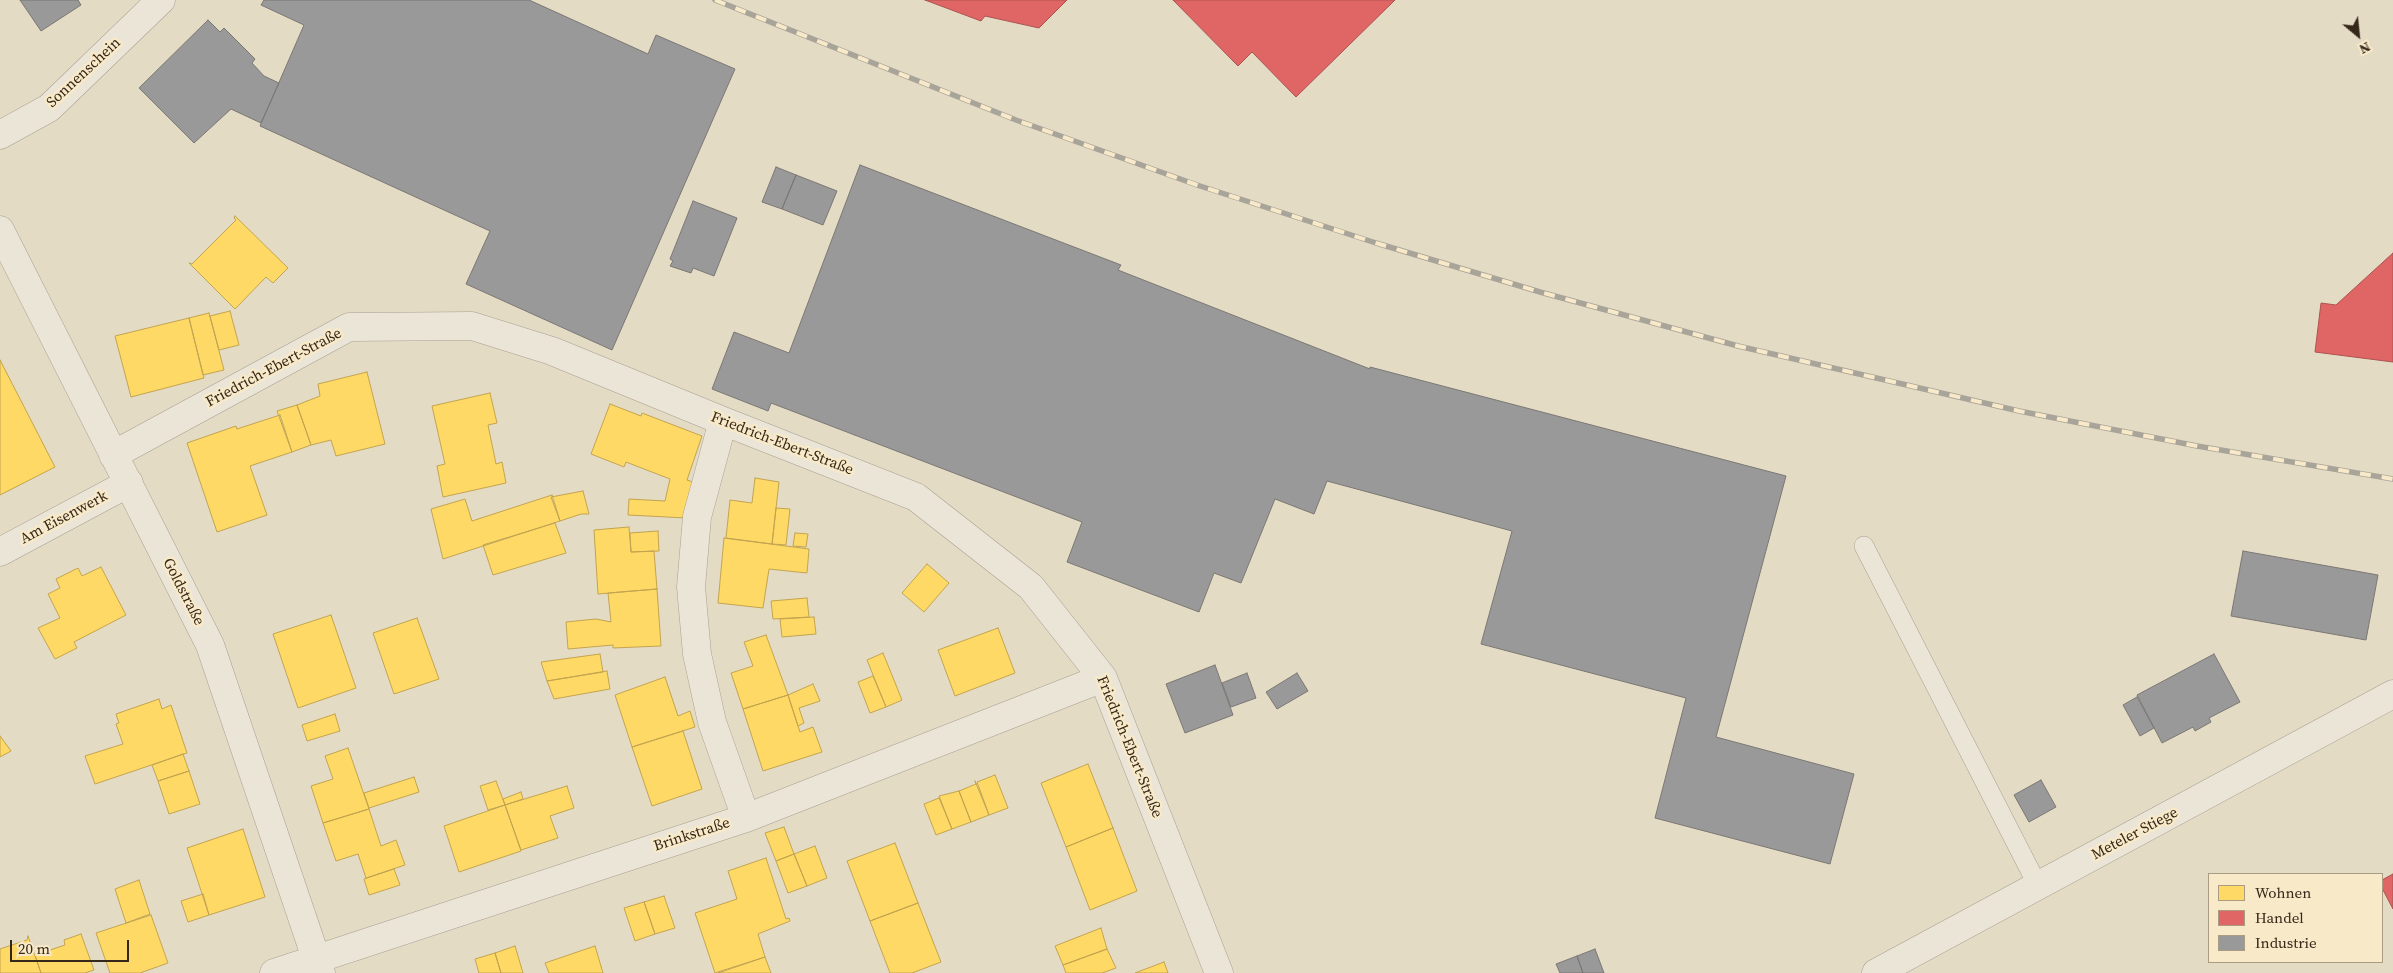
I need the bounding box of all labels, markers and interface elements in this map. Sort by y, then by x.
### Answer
north arrow [2333,10,2383,60]
street label: Sonnenschein [43,34,125,112]
text: N [2356,37,2374,59]
street label: Friedrich-Ebert-Straße [203,325,345,411]
street label: Friedrich-Ebert-Straße [708,408,856,480]
street label: Am Eisenwerk [17,487,111,549]
street label: Goldstraße [158,555,208,629]
street label: Friedrich-Ebert-Straße [1092,673,1166,821]
street label: Meteler Stiege [2089,804,2181,864]
street label: Brinkstraße [652,814,732,856]
legend [2208,873,2383,963]
text: Wohnen [2255,882,2311,903]
text: Handel [2255,907,2304,928]
scale bar [12,930,131,962]
text: Industrie [2255,932,2317,953]
text: 20 m [18,938,50,959]

